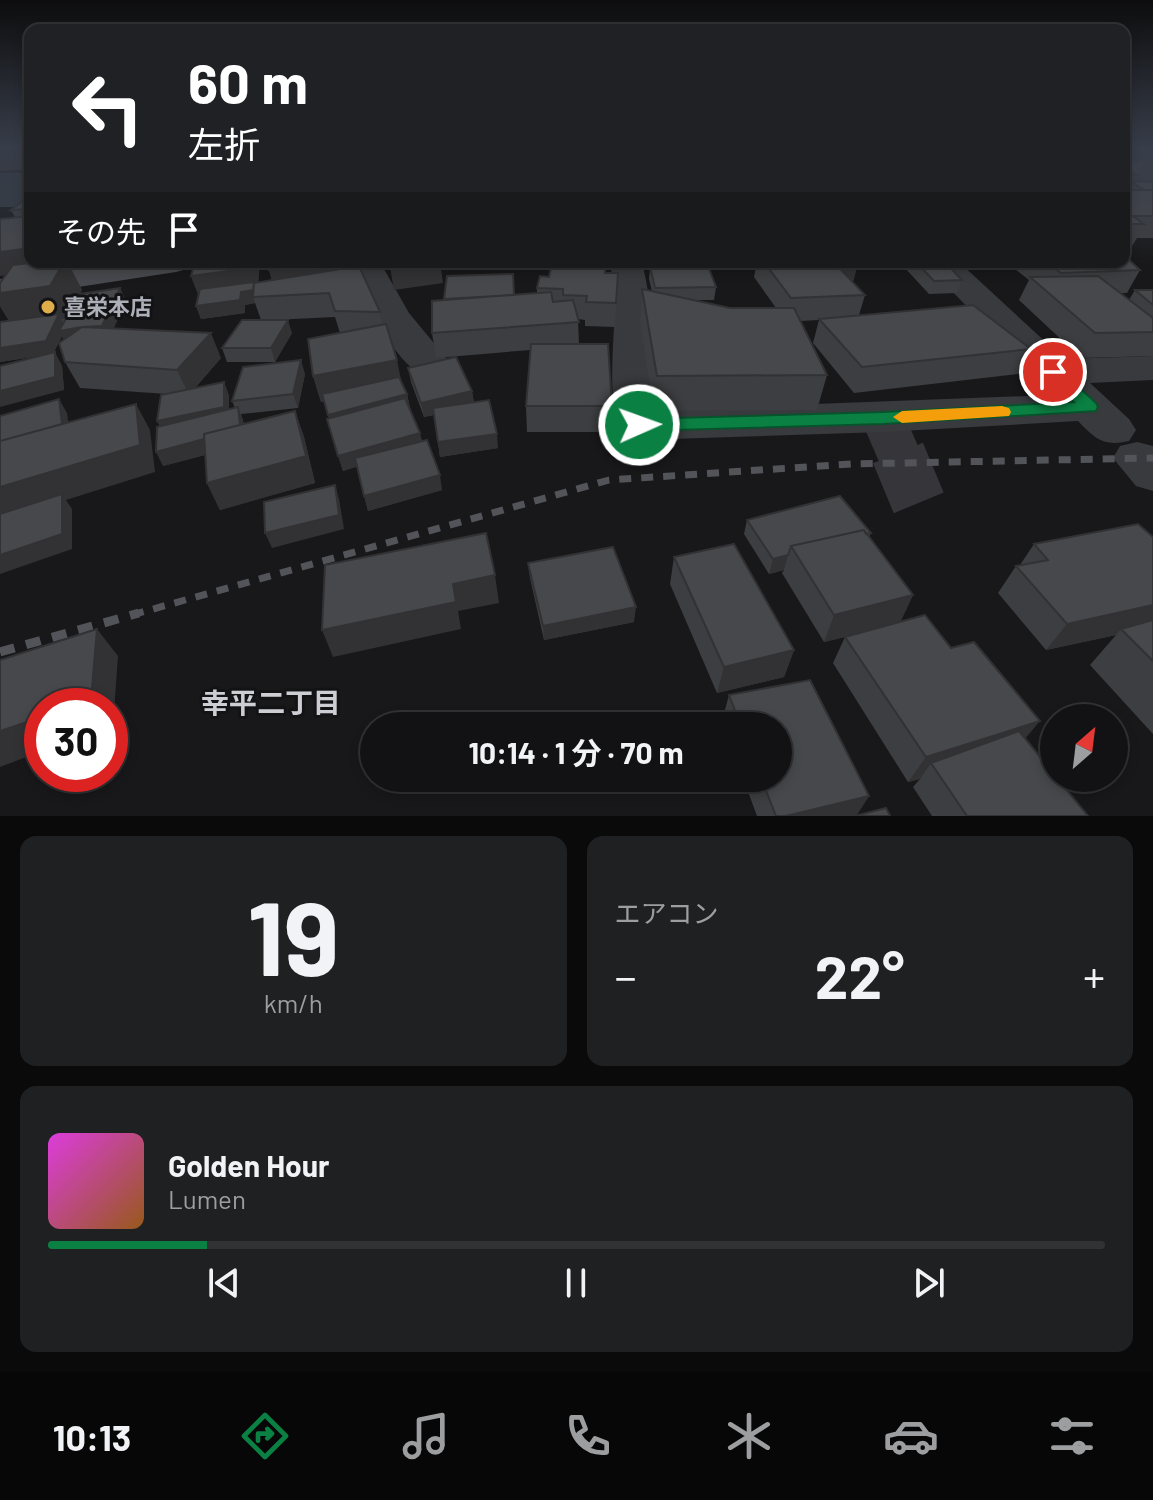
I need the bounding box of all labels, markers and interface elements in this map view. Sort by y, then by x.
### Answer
text: 60 m [188,48,308,115]
icon: left [56,56,160,160]
text: 左折 [188,122,260,165]
icon: arrive [162,208,206,252]
text: その先 [56,213,146,249]
place label: 喜栄本店 [64,293,152,319]
marker: 喜栄本店 [39,298,57,316]
pin [1019,338,1087,406]
icon: arrive [1031,350,1075,394]
position arrow [597,383,681,467]
district label: 幸平二丁目 [201,685,341,719]
speed limit sign: 30 [24,688,128,792]
north arrow [1040,704,1128,792]
map controls [1040,704,1128,792]
text: 10:14 · 1 分 · 70 m [468,734,684,770]
text: 19 [247,872,339,997]
text: エアコン [615,897,719,928]
text: 22° [815,939,905,1011]
text: − [615,949,637,1002]
text: + [1083,949,1105,1002]
text: km/h [264,987,323,1018]
text: Golden Hour [168,1147,330,1183]
text: Lumen [168,1183,246,1214]
icon: previous [202,1261,246,1305]
icon: pause [554,1261,598,1305]
icon: next [907,1261,951,1305]
icon: directions [237,1408,293,1464]
icon: music [398,1408,454,1464]
icon: phone [560,1408,616,1464]
icon: climate [721,1408,777,1464]
icon: car [883,1408,939,1464]
icon: filters [1044,1408,1100,1464]
text: 10:13 [53,1415,131,1458]

